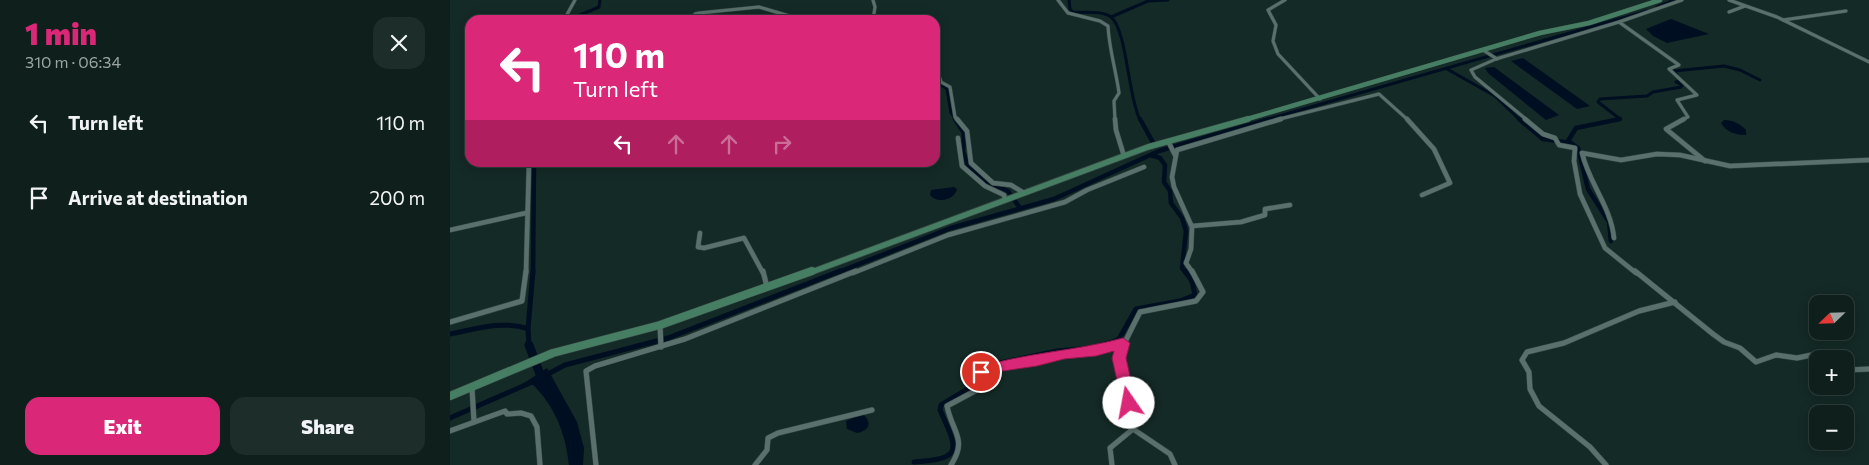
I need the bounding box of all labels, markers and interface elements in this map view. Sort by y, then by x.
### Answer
text: 1 min [25,14,97,51]
button: close [373,17,425,69]
text: 110 m [573,32,665,75]
icon: left [490,35,555,100]
text: 310 m · 06:34 [25,52,121,71]
text: Turn left [573,75,658,102]
icon: left [25,109,53,137]
text: Turn left [68,111,143,134]
text: 110 m [376,111,425,134]
icon: left [609,130,637,158]
icon: ahead [662,130,690,158]
icon: ahead [715,130,743,158]
icon: right [768,130,796,158]
icon: arrive [25,184,53,212]
text: Arrive at destination [68,186,248,209]
text: 200 m [370,186,425,209]
north arrow [1809,295,1854,340]
map controls [1809,295,1854,450]
button: + [1809,350,1854,395]
pin [960,351,1002,393]
icon: arrive [967,358,995,386]
position arrow [1102,376,1154,428]
button: Exit [25,397,220,455]
button: Share [230,397,425,455]
button: − [1809,405,1854,450]

